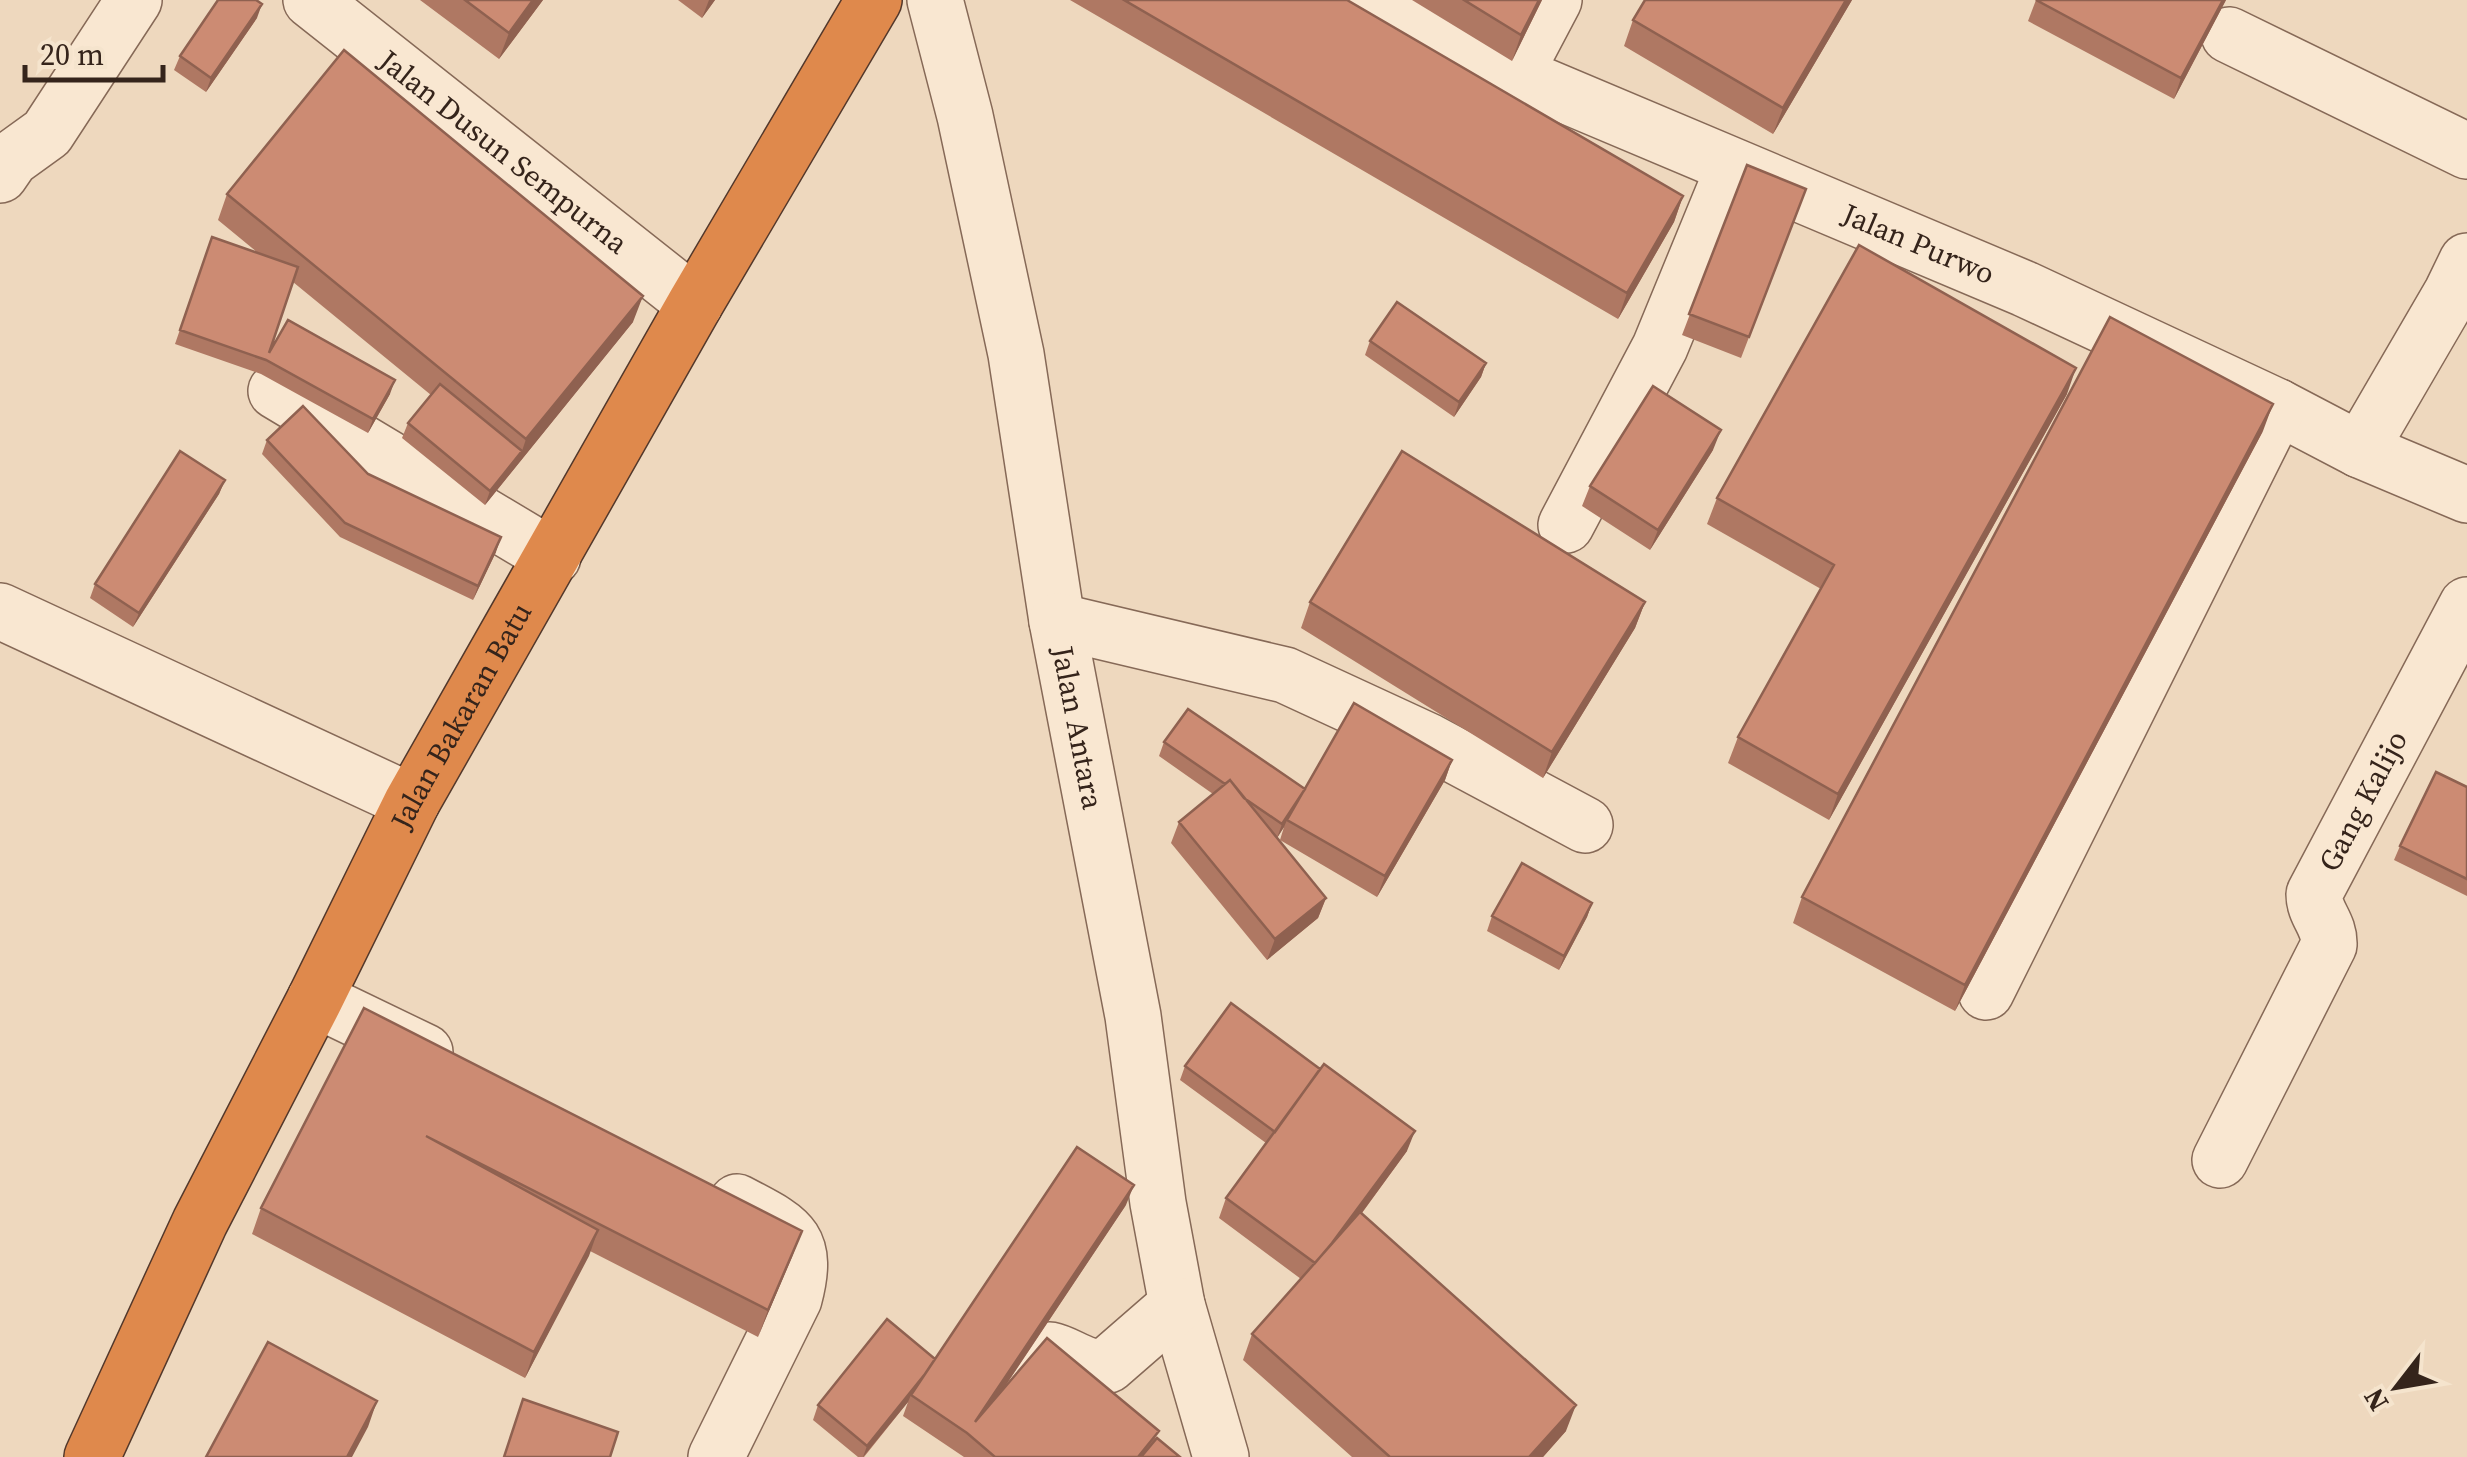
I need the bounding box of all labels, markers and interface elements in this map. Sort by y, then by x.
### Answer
scale bar [25,20,162,82]
text: 20 m [40,34,104,75]
street label: Jalan Dusun Sempurna [369,40,637,264]
street label: Jalan Purwo [1835,193,2001,294]
street label: Jalan Bakaran Batu [380,595,541,837]
street label: Jalan Antara [1042,642,1114,813]
street label: Gang Kalijo [2309,723,2417,878]
north arrow [2347,1337,2447,1437]
text: N [2354,1381,2397,1418]

